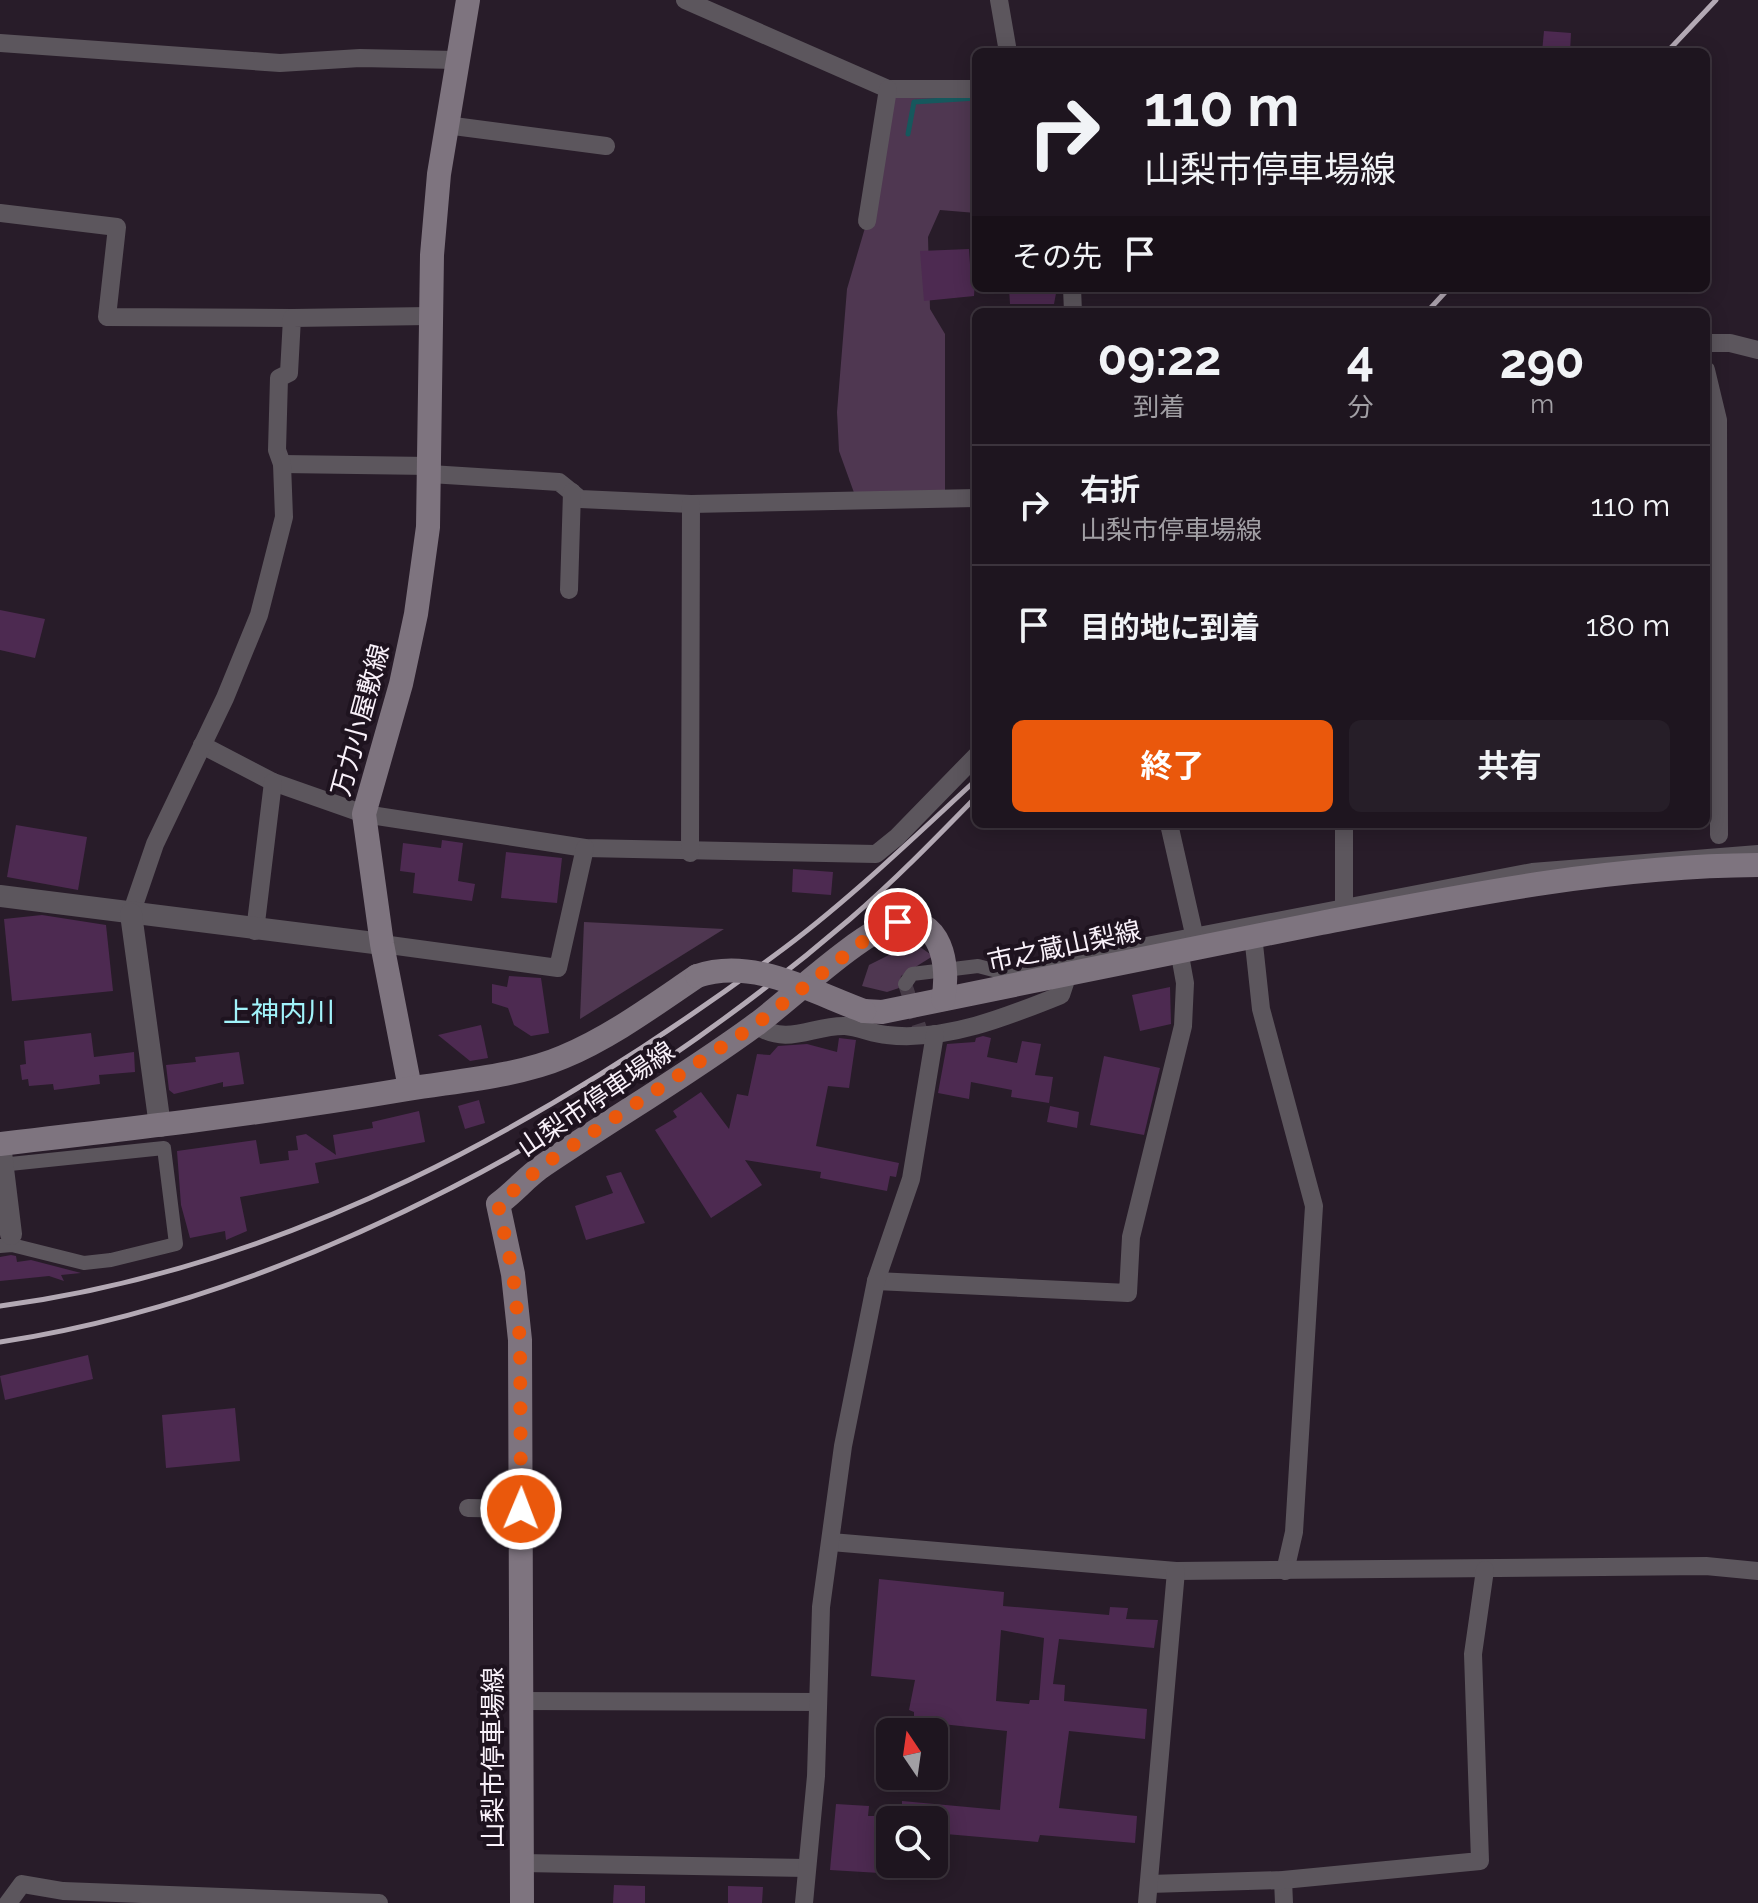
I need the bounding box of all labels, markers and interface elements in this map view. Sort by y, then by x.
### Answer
text: 110 m [1144,73,1299,139]
icon: right [1012,80,1116,184]
text: 山梨市停車場線 [1144,148,1396,190]
icon: arrive [1118,232,1162,276]
text: その先 [1012,239,1102,274]
text: 09:22 [1098,330,1221,386]
text: 4 [1347,330,1374,386]
text: 290 [1500,333,1585,389]
text: m [1530,389,1554,419]
text: 到着 [1133,392,1185,422]
text: 分 [1347,392,1373,422]
text: 右折 [1080,472,1140,507]
icon: right [1012,483,1056,527]
text: 110 m [1591,488,1670,523]
text: 山梨市停車場線 [1080,515,1262,545]
icon: arrive [1012,603,1056,647]
text: 180 m [1586,608,1670,643]
text: 目的地に到着 [1080,610,1260,645]
street label: 万力小屋敷線 [325,641,395,799]
button: 終了 [1012,720,1333,812]
button: 共有 [1349,720,1670,812]
pin [864,888,932,956]
icon: arrive [876,900,920,944]
street label: 市之蔵山梨線 [985,915,1143,977]
district label: 上神内川 [223,996,335,1029]
street label: 山梨市停車場線 [512,1036,680,1162]
position arrow [479,1467,563,1551]
street label: 山梨市停車場線 [478,1667,508,1849]
north arrow [876,1718,948,1790]
map controls [876,1718,948,1878]
button: search [876,1806,948,1878]

